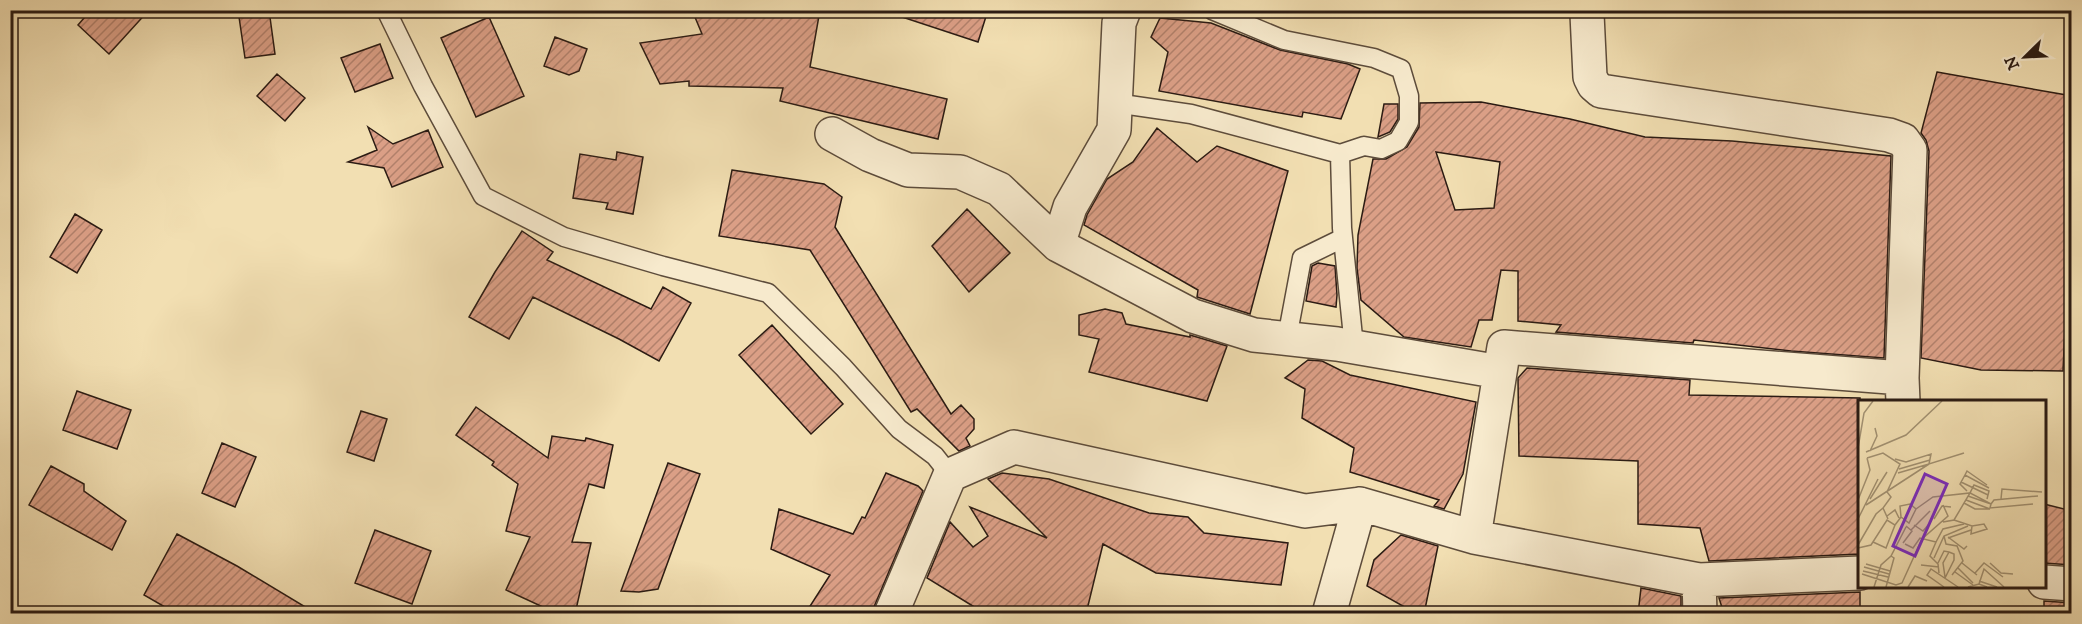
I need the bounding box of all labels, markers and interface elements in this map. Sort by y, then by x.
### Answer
north arrow [1995,27,2055,87]
text: N [2000,53,2024,73]
inset map [1858,400,2046,588]

